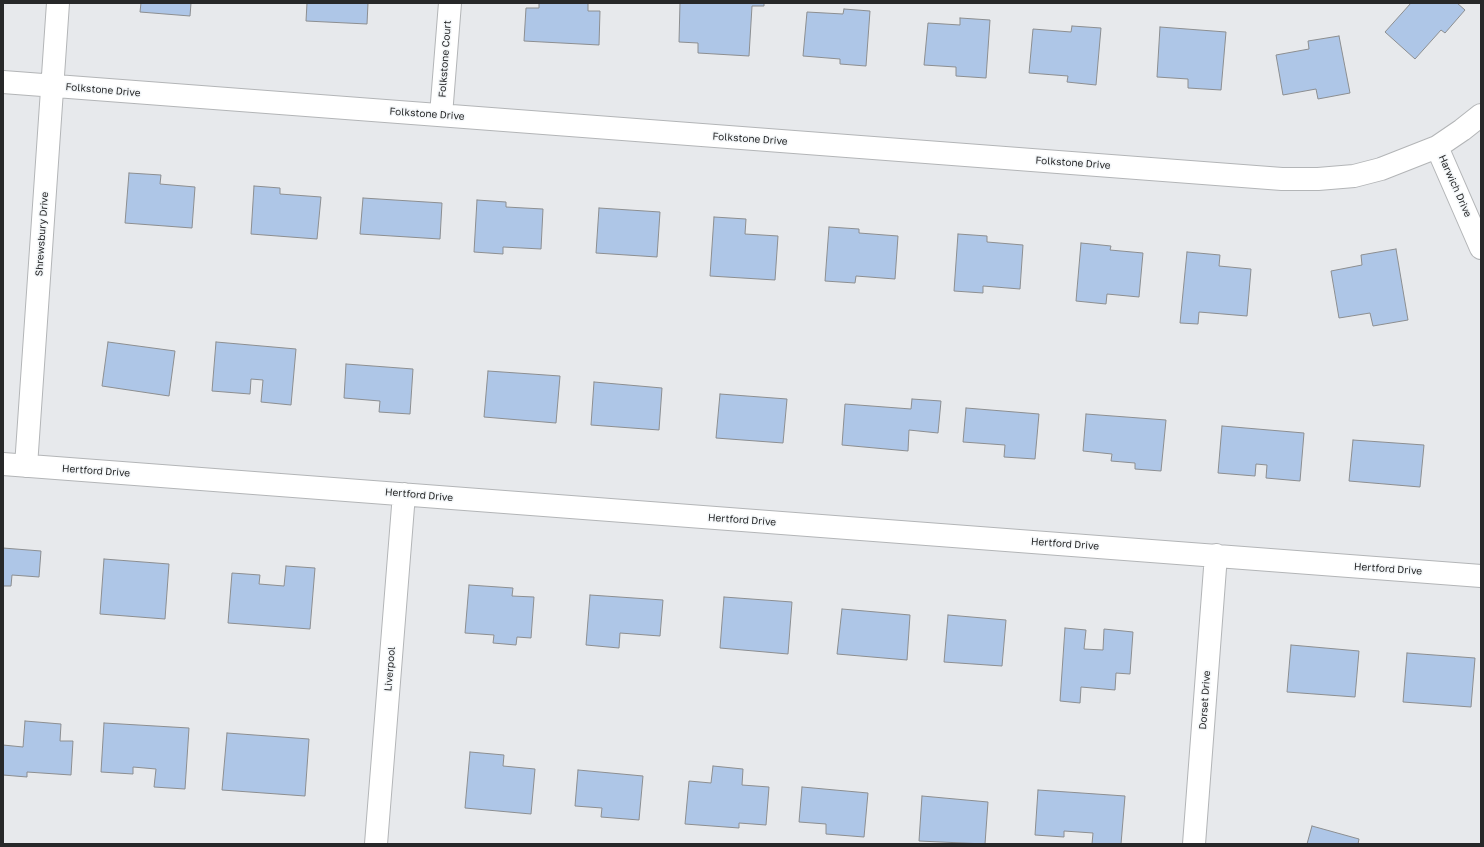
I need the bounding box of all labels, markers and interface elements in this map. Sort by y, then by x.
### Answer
street label: Folkstone Court [436,20,454,98]
street label: Folkstone Drive [65,81,141,99]
street label: Folkstone Drive [389,105,465,123]
street label: Folkstone Drive [712,130,788,148]
street label: Harwich Drive [1436,153,1474,219]
street label: Folkstone Drive [1035,154,1111,172]
street label: Shrewsbury Drive [33,191,51,277]
street label: Hertford Drive [62,463,130,479]
street label: Hertford Drive [384,486,454,504]
street label: Hertford Drive [708,512,776,528]
street label: Hertford Drive [1031,536,1099,552]
street label: Hertford Drive [1354,561,1422,577]
street label: Liverpool [382,646,398,692]
street label: Dorset Drive [1197,670,1213,730]

